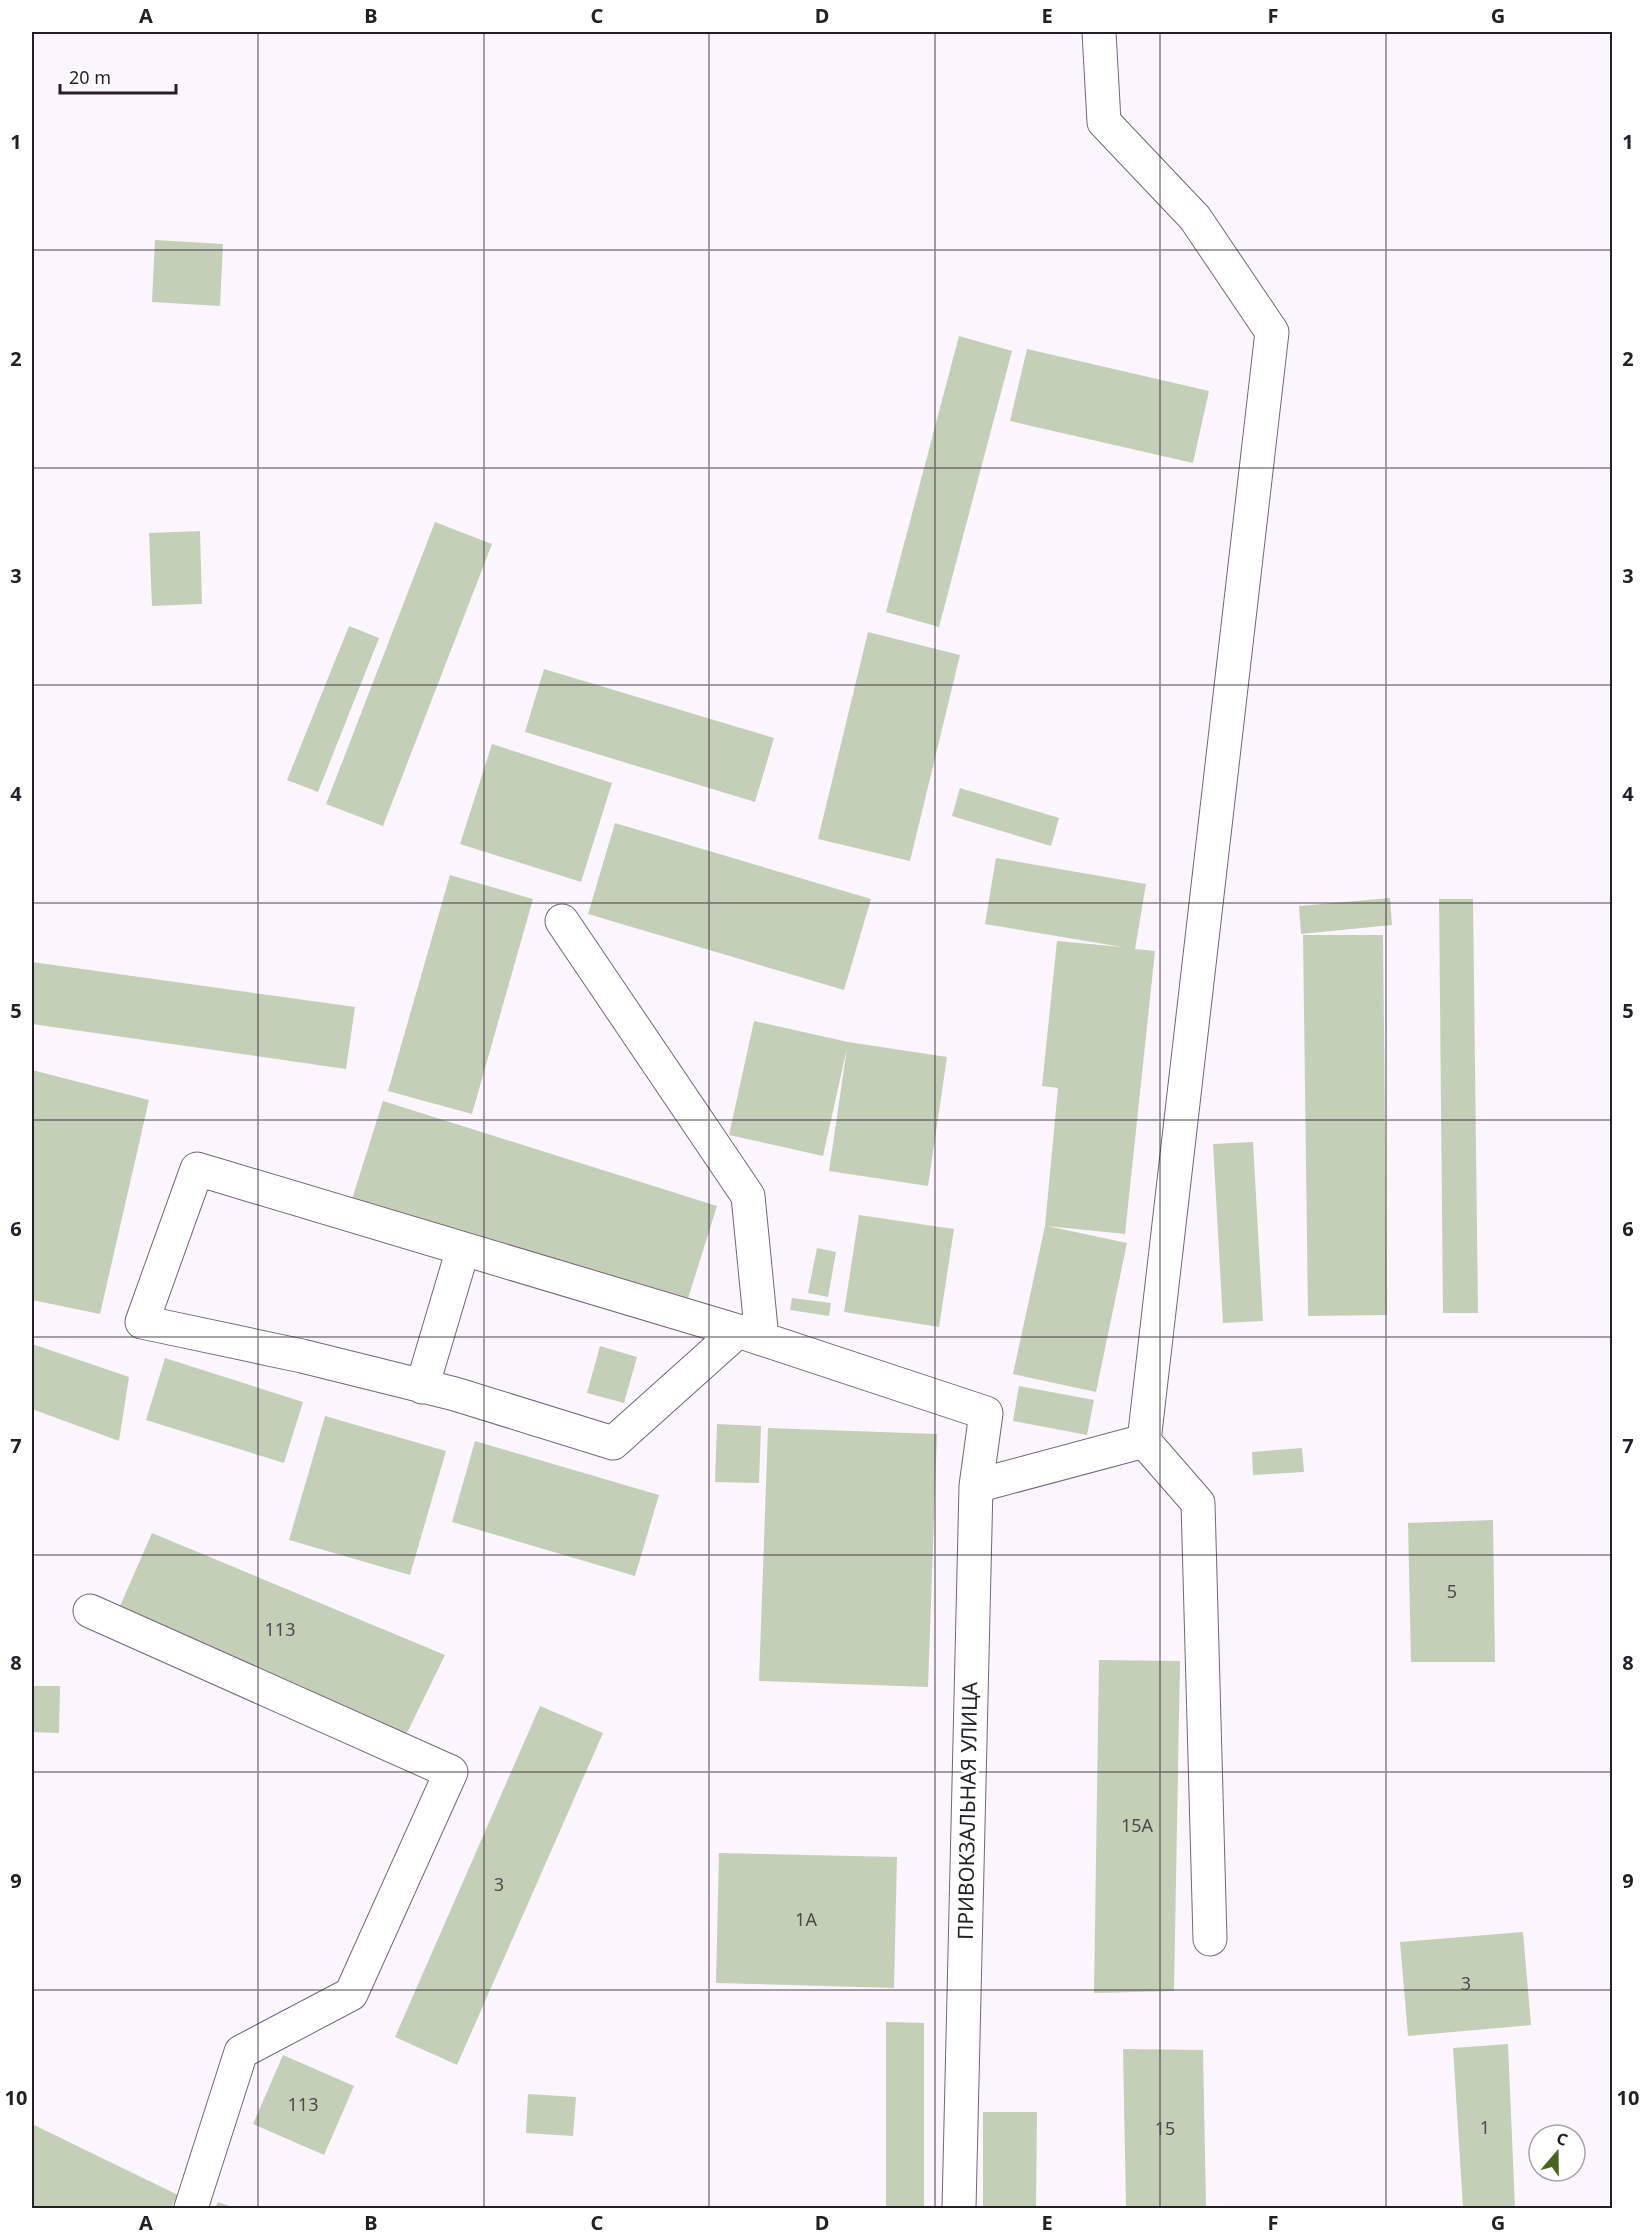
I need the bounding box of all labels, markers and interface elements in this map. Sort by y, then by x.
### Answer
text: A [139,2,153,29]
text: B [364,2,378,29]
text: C [591,2,604,29]
text: D [815,2,829,29]
text: E [1041,2,1053,29]
text: F [1268,2,1278,29]
text: G [1491,2,1505,29]
scale bar [60,57,176,95]
text: 20 m [69,65,111,89]
text: 1 [10,128,22,155]
text: 1 [1622,128,1634,155]
text: 2 [10,345,22,372]
text: 2 [1622,345,1634,372]
text: 3 [10,562,22,589]
text: 3 [1622,562,1634,589]
text: 4 [10,780,22,807]
text: 4 [1622,780,1634,807]
text: 5 [10,997,22,1024]
text: 5 [1622,997,1634,1024]
text: 6 [10,1215,22,1242]
text: 6 [1622,1215,1634,1242]
text: 7 [10,1432,22,1459]
text: 7 [1622,1432,1634,1459]
house number: 5 [1447,1579,1457,1603]
house number: 113 [265,1617,295,1641]
text: 8 [10,1649,22,1676]
text: 8 [1622,1649,1634,1676]
street label: ПРИВОКЗАЛЬНАЯ УЛИЦА [951,1681,983,1940]
house number: 15А [1121,1813,1154,1837]
text: 9 [10,1867,22,1894]
text: 9 [1622,1867,1634,1894]
house number: 3 [494,1872,504,1896]
house number: 1А [795,1907,817,1931]
house number: 3 [1461,1971,1471,1995]
text: 10 [5,2084,27,2111]
text: 10 [1617,2084,1639,2111]
house number: 113 [288,2092,318,2116]
house number: 1 [1480,2115,1490,2139]
house number: 15 [1155,2116,1175,2140]
north arrow [1527,2123,1587,2183]
text: С [1554,2127,1571,2151]
text: A [139,2209,153,2236]
text: B [364,2209,378,2236]
text: C [591,2209,604,2236]
text: D [815,2209,829,2236]
text: E [1041,2209,1053,2236]
text: F [1268,2209,1278,2236]
text: G [1491,2209,1505,2236]

